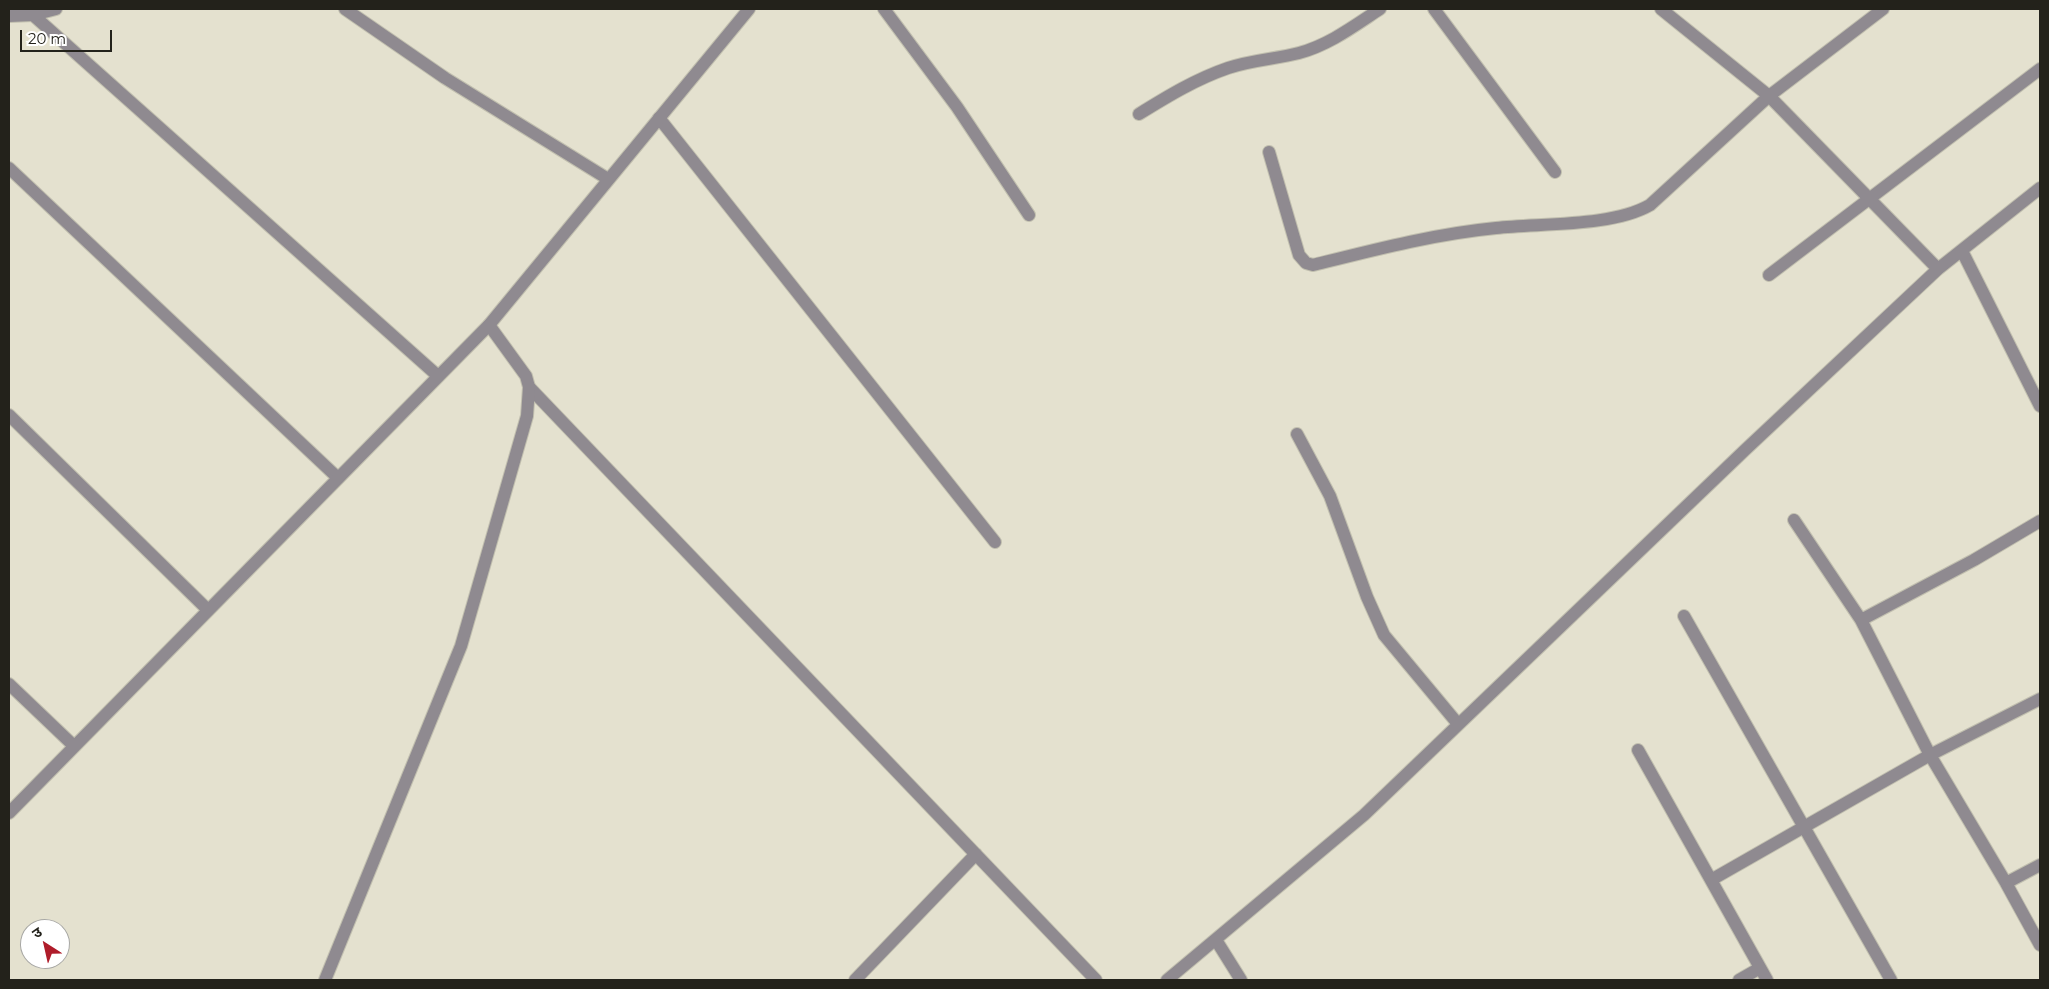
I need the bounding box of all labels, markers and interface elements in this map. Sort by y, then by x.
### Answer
scale bar [22,20,115,52]
text: 20 m [28,29,66,48]
north arrow [20,919,70,969]
text: उ [28,923,45,942]

